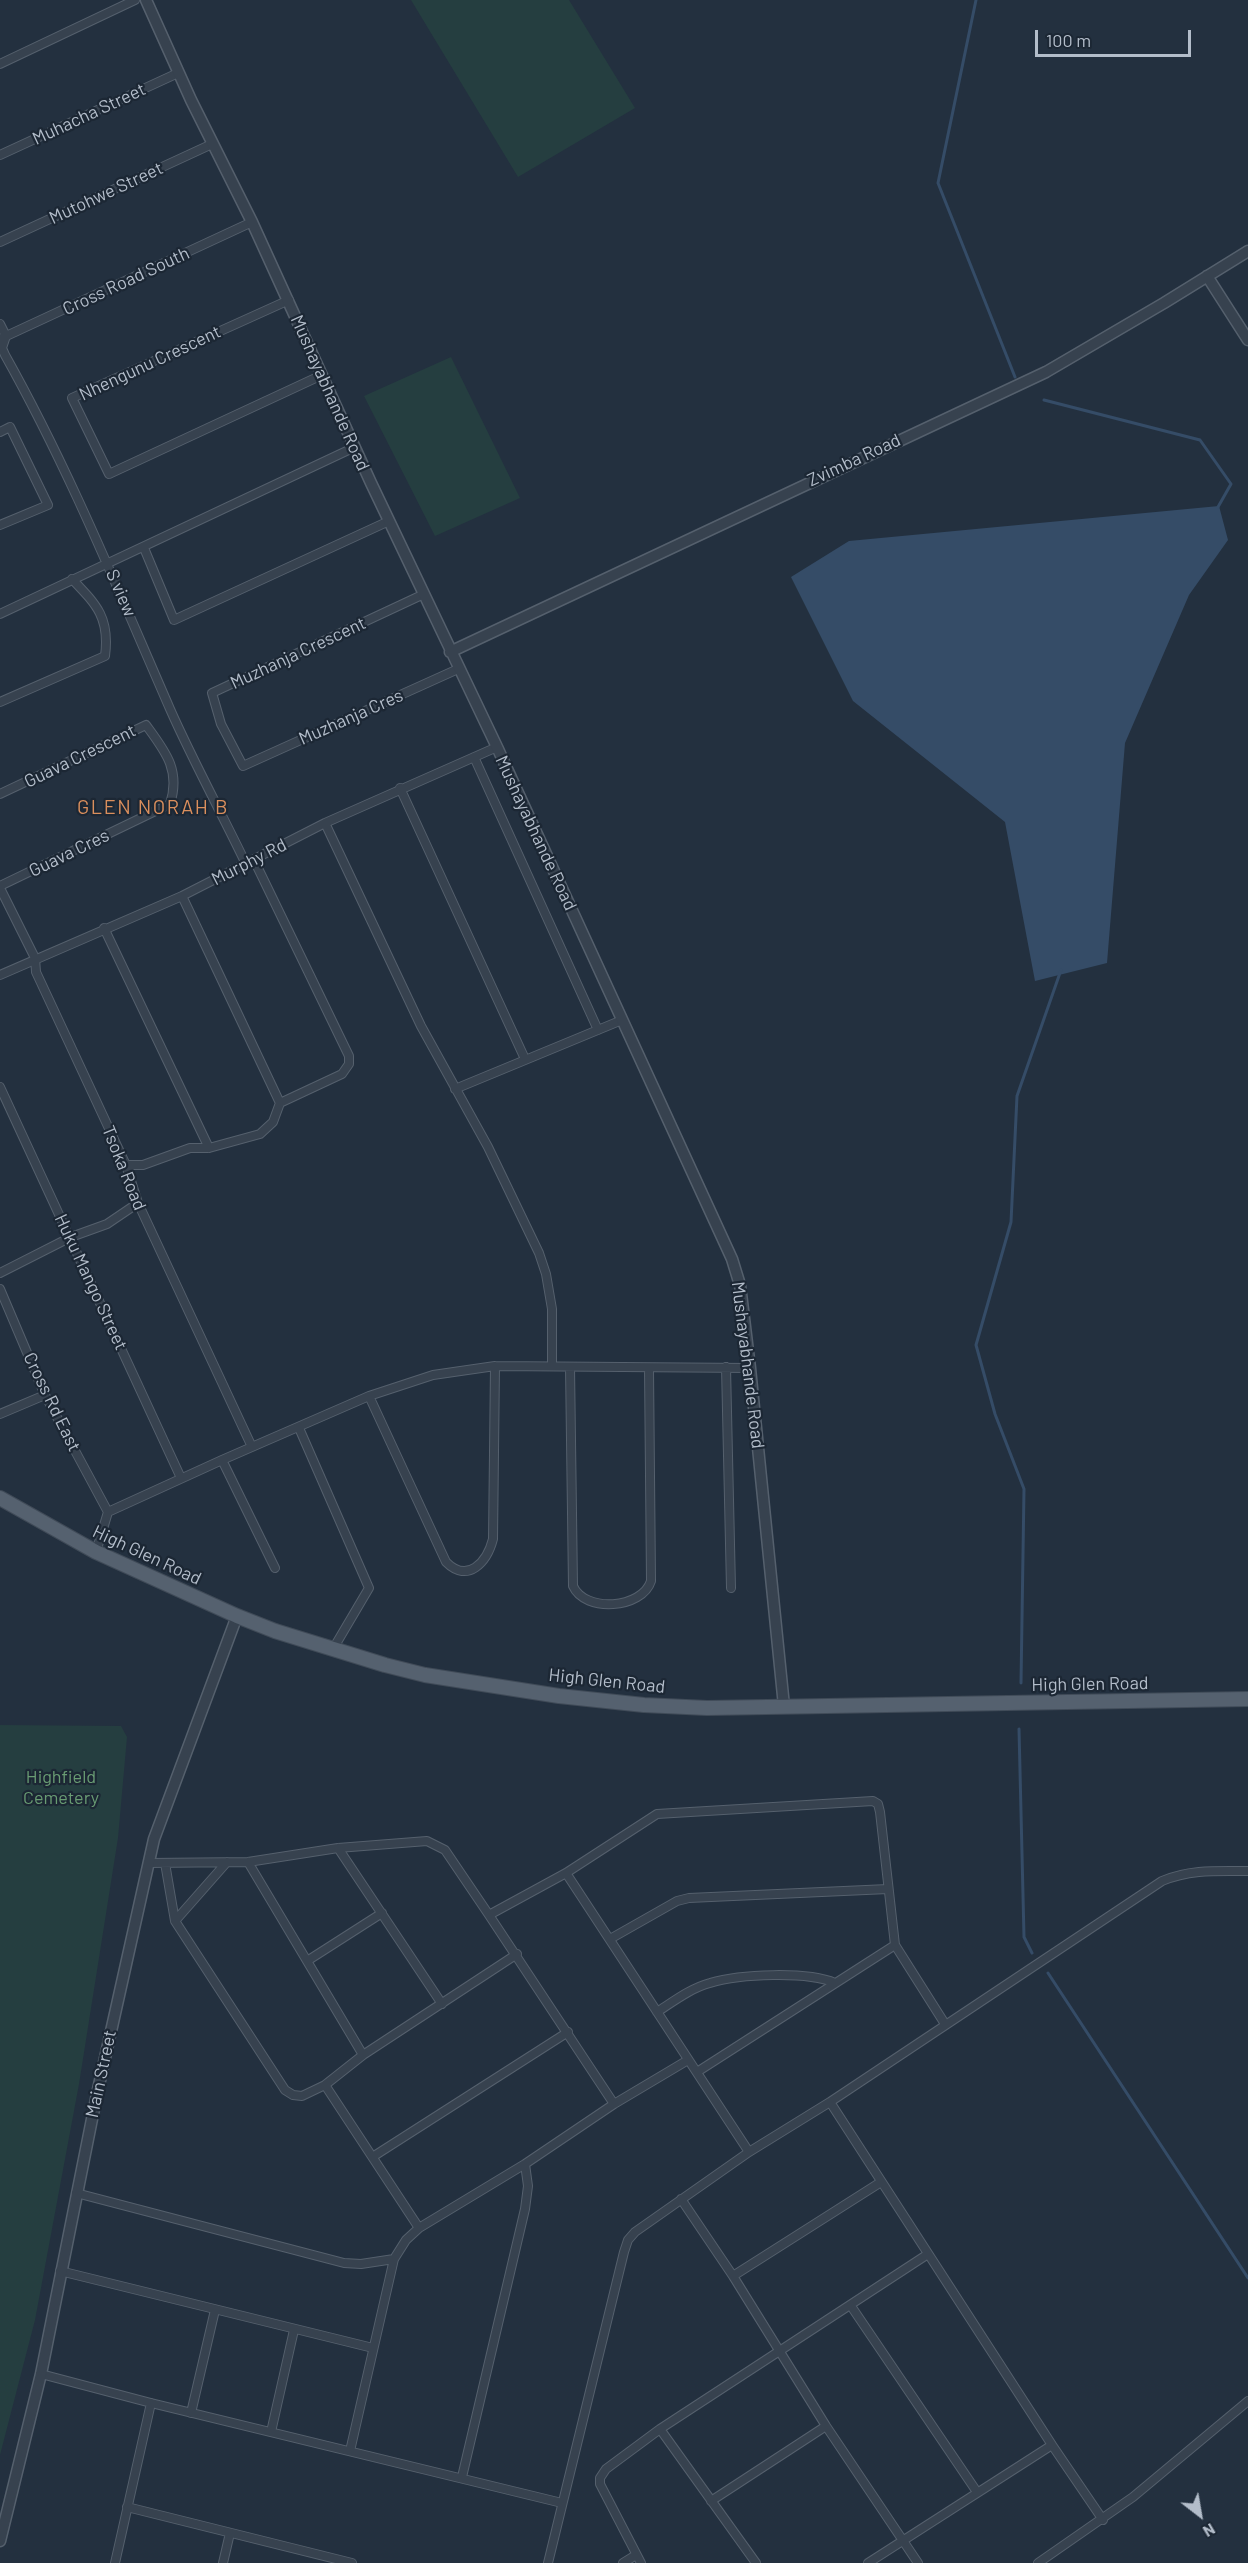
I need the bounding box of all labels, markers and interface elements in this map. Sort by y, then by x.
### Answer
scale bar [1038,18,1194,56]
text: 100 m [1046,29,1091,51]
street label: Muhacha Street [29,78,149,150]
street label: Mutohwe Street [46,157,166,229]
street label: Cross Road South [59,242,193,320]
street label: Mushayabhande Road [286,312,374,474]
street label: Nhengunu Crescent [76,321,224,405]
street label: Zvimba Road [804,429,904,491]
street label: S view [101,566,141,620]
street label: Muzhanja Crescent [227,612,369,694]
street label: Muzhanja Cres [296,684,406,750]
street label: Guava Crescent [21,720,139,792]
street label: Mushayabhande Road [491,752,581,914]
district label: GLEN NORAH B [77,795,229,819]
street label: Guava Cres [25,824,113,882]
street label: Murphy Rd [208,834,290,890]
street label: Tsoka Road [97,1123,151,1213]
street label: Huku Mango Street [50,1211,132,1353]
street label: Mushayabhande Road [727,1280,769,1450]
street label: Cross Rd East [19,1349,85,1455]
street label: High Glen Road [89,1520,205,1590]
street label: High Glen Road [548,1664,666,1698]
street label: High Glen Road [1031,1672,1149,1696]
park label: Highfield Cemetery [23,1766,99,1808]
street label: Main Street [81,2028,121,2120]
north arrow [1170,2485,1230,2545]
text: N [1200,2520,1219,2542]

